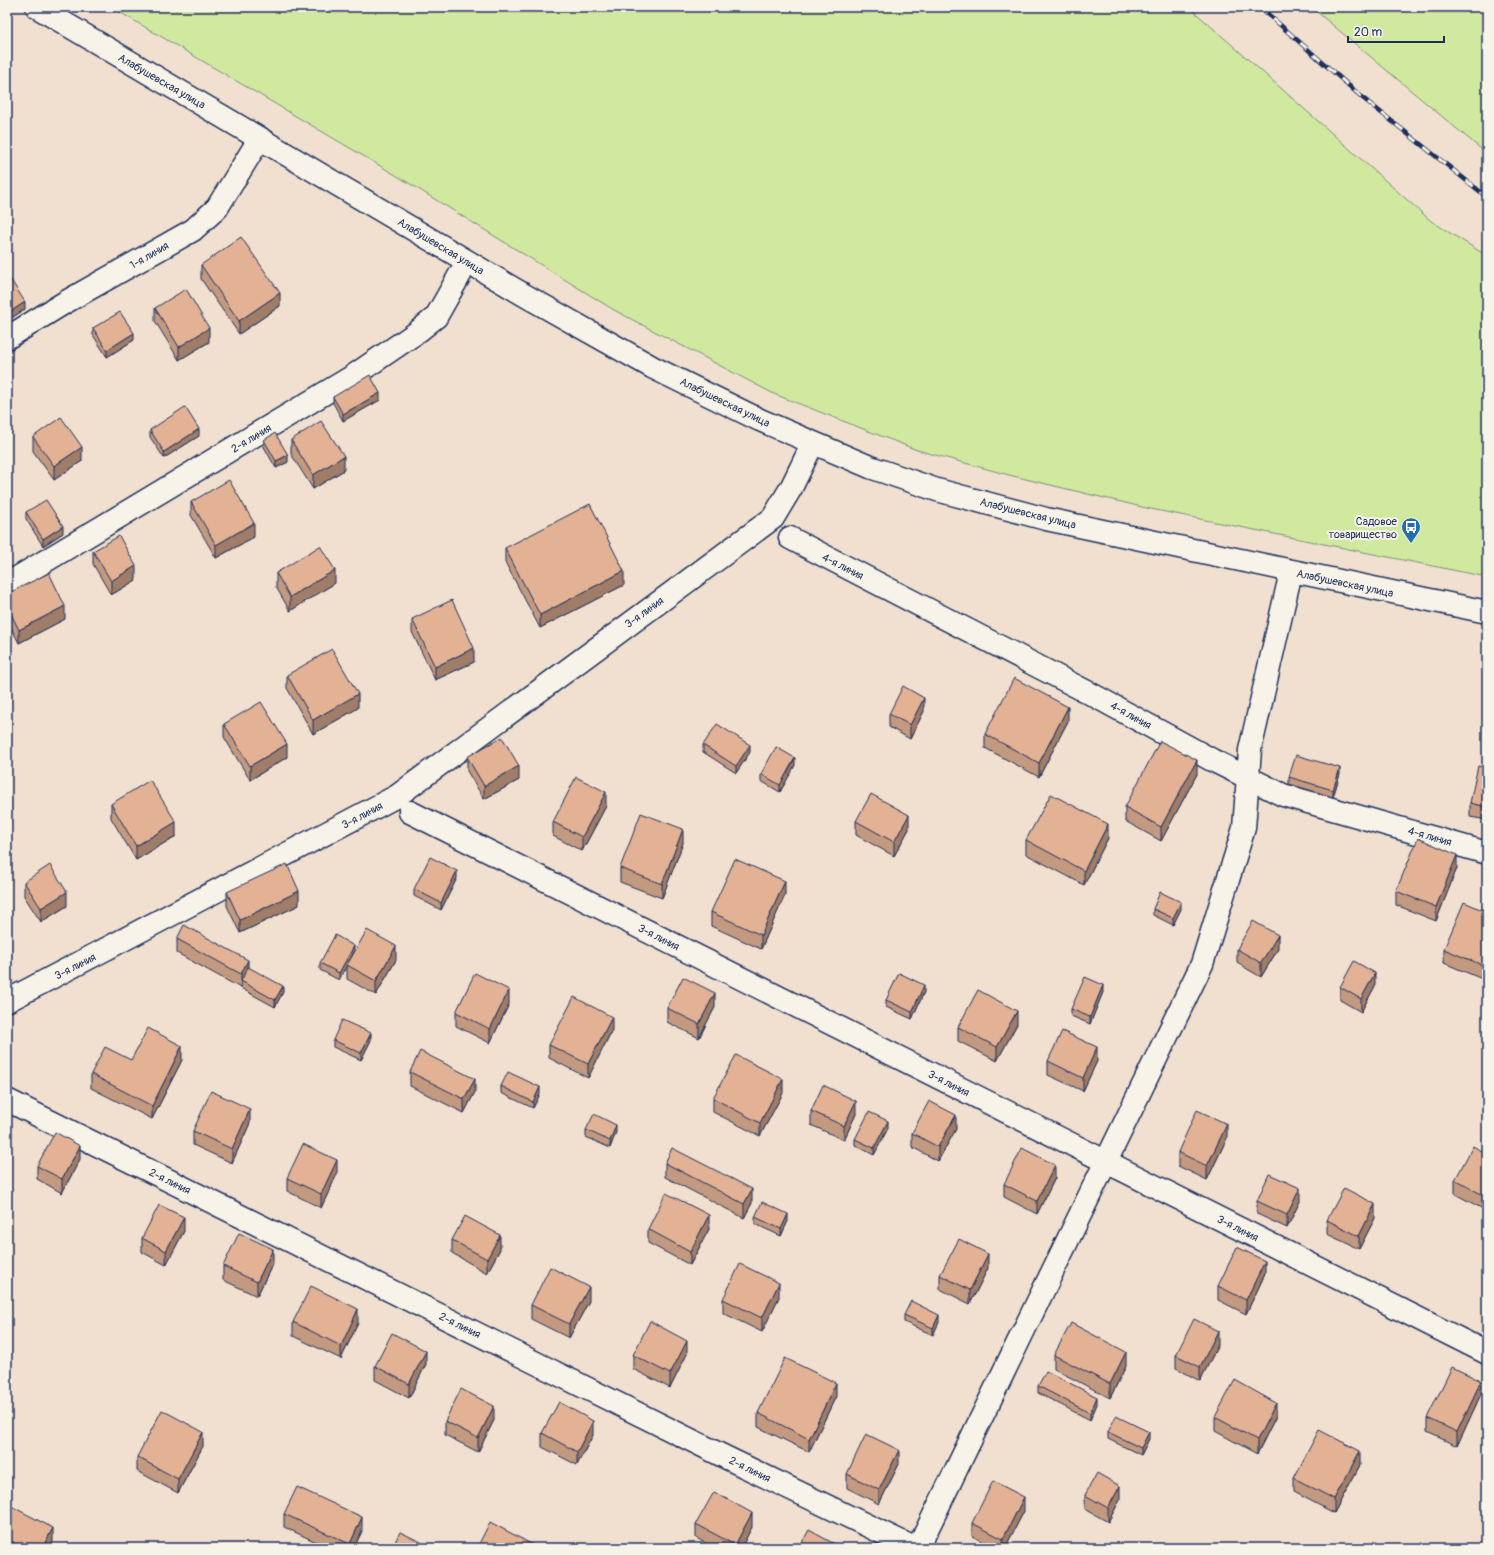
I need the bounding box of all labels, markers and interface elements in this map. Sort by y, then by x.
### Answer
scale bar [1348,18,1444,44]
text: 20 m [1354,25,1383,40]
street label: Алабушевская улица [116,51,208,112]
street label: Алабушевская улица [395,215,486,277]
street label: 1-я линия [127,239,171,272]
street label: Алабушевская улица [678,375,772,430]
street label: 2-я линия [229,421,274,455]
street label: Алабушевская улица [978,495,1077,532]
place label: Садовое товарищество [1328,515,1398,541]
bus stop icon: Садовое товарищество [1400,516,1422,544]
street label: 4-я линия [820,550,866,582]
street label: Алабушевская улица [1295,567,1395,600]
street label: 3-я линия [622,594,666,631]
street label: 4-я линия [1108,699,1154,732]
street label: 3-я линия [339,799,385,832]
street label: 4-я линия [1407,824,1453,849]
street label: 3-я линия [636,922,682,953]
street label: 3-я линия [52,951,98,982]
street label: 3-я линия [926,1068,972,1099]
street label: 2-я линия [147,1166,193,1197]
street label: 3-я линия [1215,1213,1261,1244]
street label: 2-я линия [437,1310,483,1341]
street label: 2-я линия [727,1454,773,1485]

